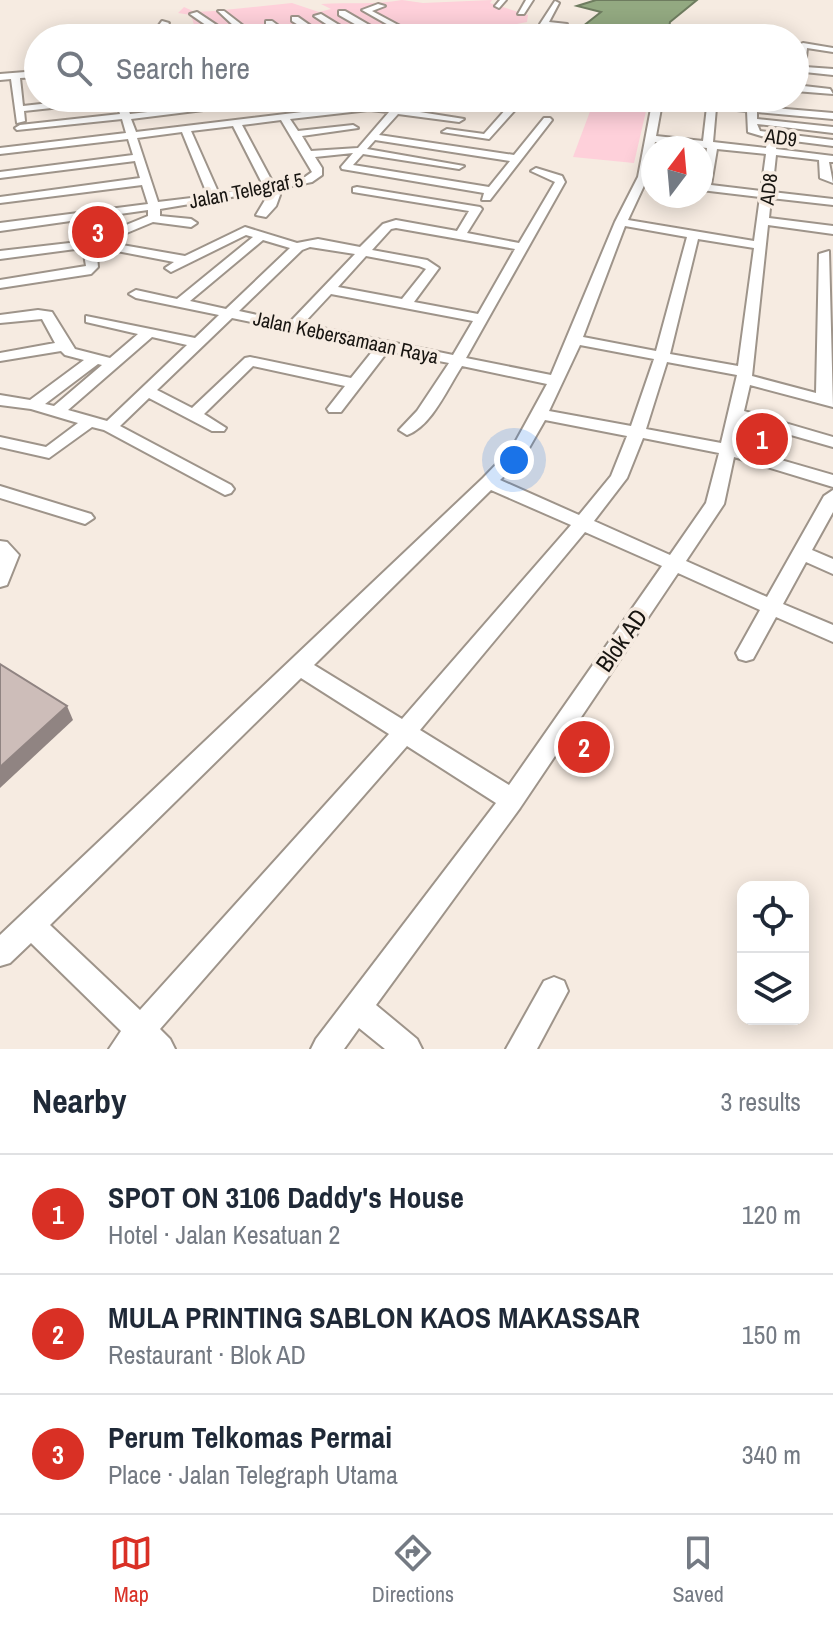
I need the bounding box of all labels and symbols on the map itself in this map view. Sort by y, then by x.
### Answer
street label: AD9 [762,121,799,153]
north arrow [641,136,713,208]
street label: Jalan Telegraf 5 [187,166,305,214]
street label: AD8 [753,172,783,207]
pin: 3 [72,202,124,262]
street label: Jalan Kebersamaan Raya [251,304,441,370]
pin: 1 [736,409,788,469]
your location [494,440,534,480]
street label: Blok AD [588,602,654,678]
pin: 2 [558,717,610,777]

